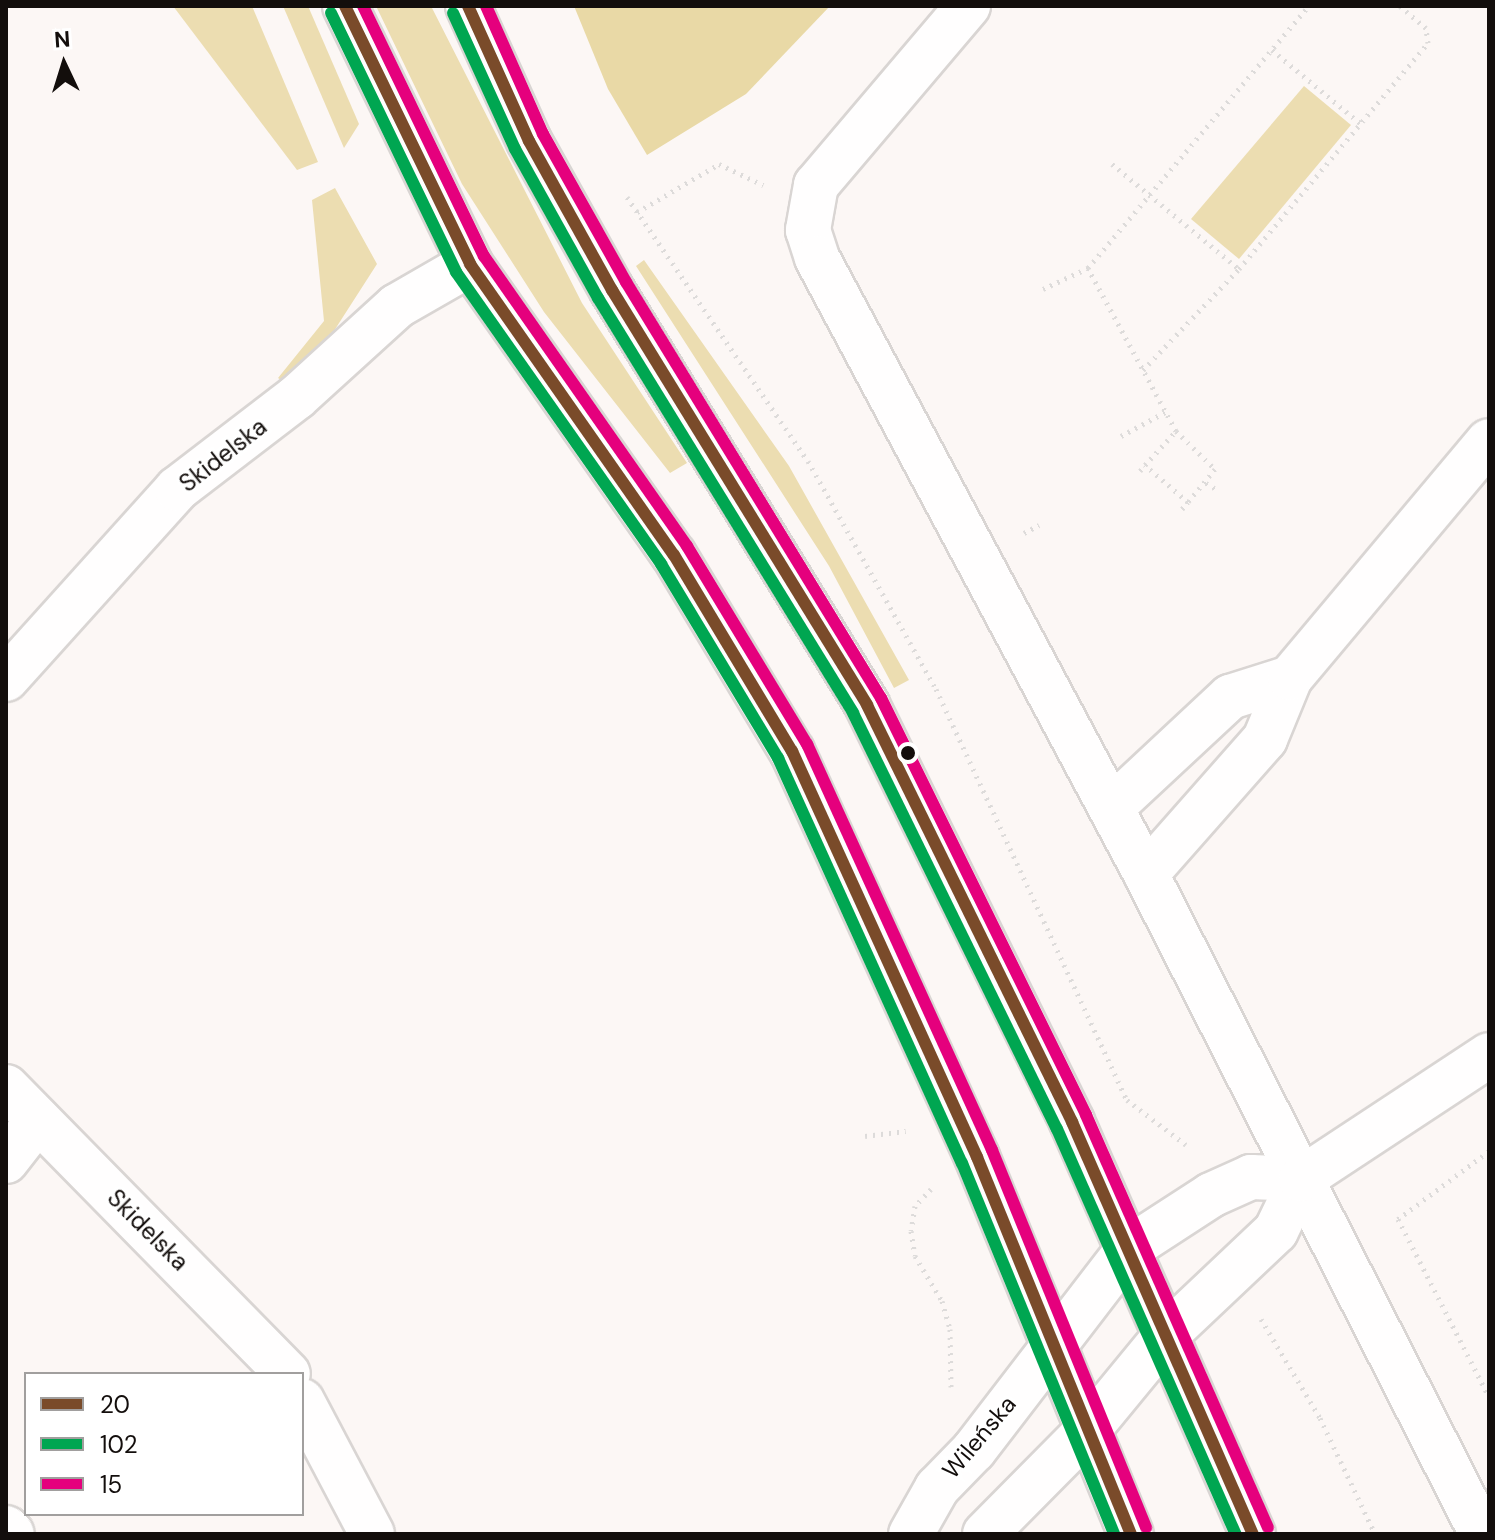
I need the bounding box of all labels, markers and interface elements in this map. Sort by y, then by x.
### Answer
north arrow [24,24,104,104]
text: N [53,25,71,55]
street label: Skidelska [174,412,272,498]
unlabelled marker [900,745,916,761]
street label: Skidelska [101,1183,195,1277]
legend [24,1372,304,1516]
text: 20 [100,1389,130,1420]
street label: Wileńska [936,1390,1022,1484]
text: 102 [100,1429,138,1460]
text: 15 [100,1469,122,1500]

